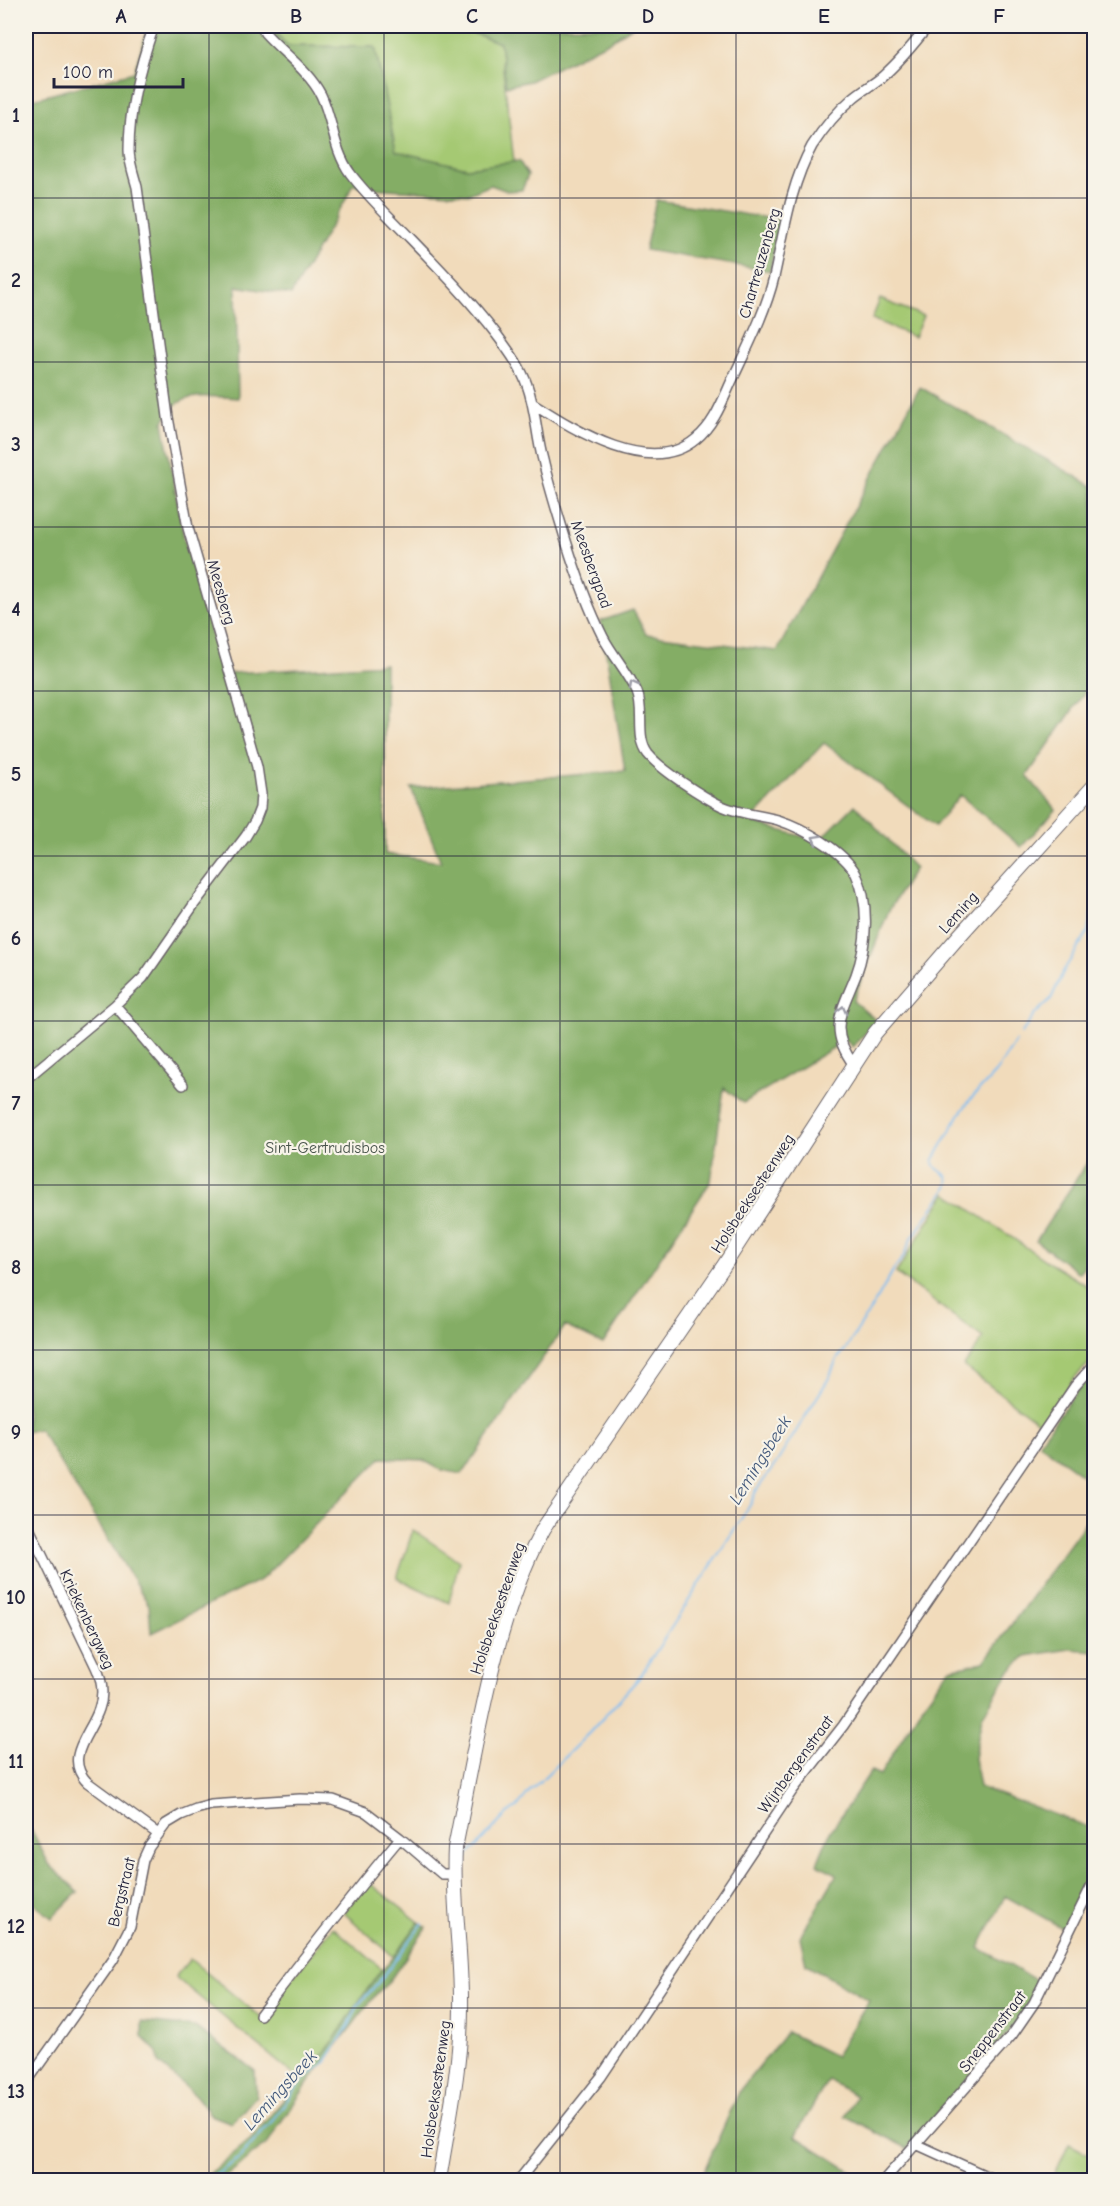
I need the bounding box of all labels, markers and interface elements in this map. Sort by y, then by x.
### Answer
text: A [115,5,127,28]
text: B [290,5,302,28]
text: C [466,5,478,28]
text: D [642,5,654,28]
text: E [818,5,830,28]
text: F [993,5,1005,28]
scale bar [54,51,183,89]
text: 100 m [63,62,113,83]
text: 1 [12,104,20,127]
street label: Chartreuzenberg [736,206,784,321]
text: 2 [11,269,21,292]
text: 3 [11,433,21,456]
street label: Meesbergpad [567,518,615,611]
street label: Meesberg [203,558,239,627]
text: 4 [11,598,21,621]
one-way arrow [629,680,640,691]
text: 5 [11,763,21,786]
one-way arrow [812,835,822,846]
street label: Leming [935,888,982,937]
text: 6 [11,927,21,950]
one-way arrow [834,1006,847,1016]
text: 7 [12,1092,21,1115]
street label: Holsbeeksesteenweg [708,1131,798,1257]
park label: Sint-Gertrudisbos [265,1139,385,1157]
text: 8 [11,1256,21,1279]
water label: Lemingsbeek [725,1412,796,1508]
text: 9 [11,1421,21,1444]
street label: Holsbeeksesteenweg [467,1540,529,1677]
street label: Kriekenbergweg [56,1567,118,1672]
text: 10 [6,1586,26,1609]
street label: Wijnbergenstraat [754,1712,838,1817]
text: 11 [8,1750,24,1773]
street label: Bergstraat [105,1855,139,1929]
text: 12 [7,1915,25,1938]
street label: Sneppenstraat [956,1987,1030,2076]
street label: Holsbeeksesteenweg [417,2019,455,2159]
water label: Lemingsbeek [239,2046,322,2135]
text: 13 [7,2080,25,2103]

